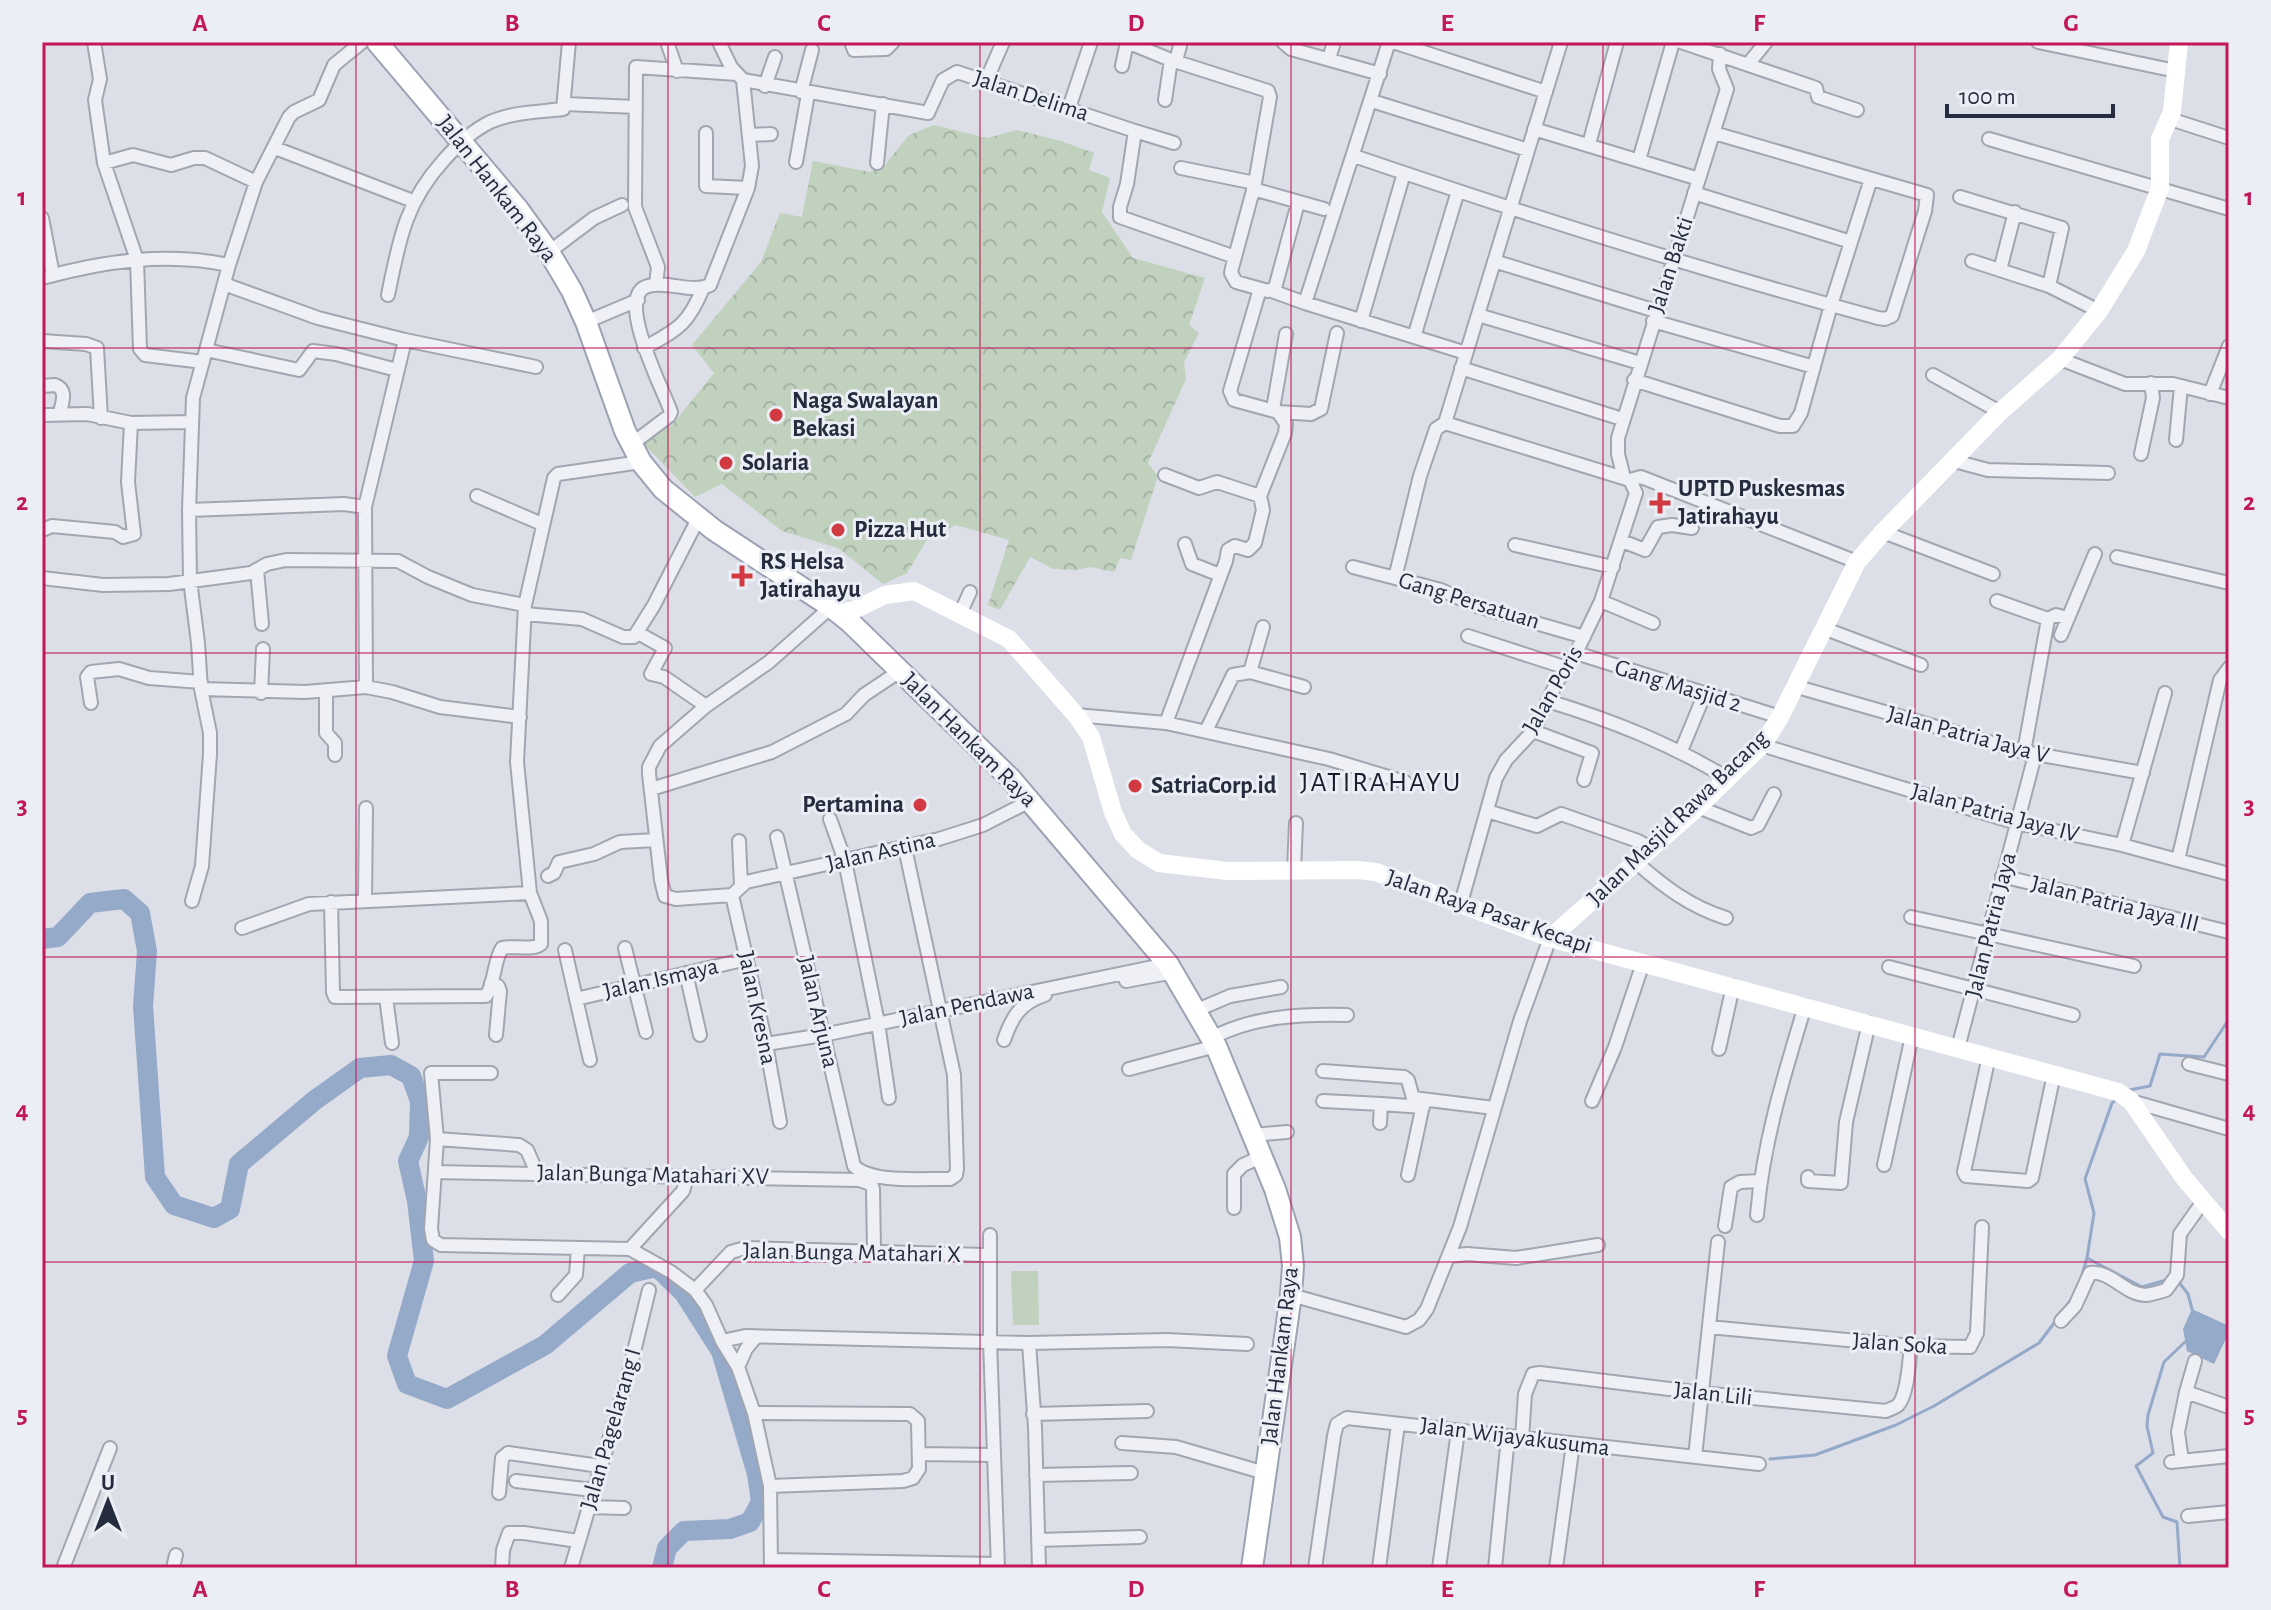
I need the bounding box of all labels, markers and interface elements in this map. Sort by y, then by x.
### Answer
text: A [192,10,208,36]
text: B [504,10,520,36]
text: C [817,10,831,36]
text: D [1127,10,1145,36]
text: E [1440,10,1454,36]
text: F [1753,10,1766,36]
text: G [2063,10,2079,36]
street label: Jalan Delima [970,66,1092,126]
scale bar [1947,68,2113,118]
text: 100 m [1959,85,2016,109]
street label: Jalan Hankam Raya [432,111,562,267]
text: 1 [17,184,27,210]
text: 1 [2244,184,2254,210]
street label: Jalan Bakti [1644,214,1698,316]
place label: Naga Swalayan Bekasi [792,389,938,441]
marker: Naga Swalayan Bekasi [767,406,785,424]
place label: Solaria [742,451,809,475]
marker: Solaria [717,454,735,472]
place label: UPTD Puskesmas Jatirahayu [1678,477,1845,529]
text: 2 [16,489,28,515]
text: 2 [2243,489,2255,515]
marker: UPTD Puskesmas Jatirahayu [1649,492,1671,514]
place label: Pizza Hut [854,518,946,542]
marker: Pizza Hut [829,521,847,539]
place label: RS Helsa Jatirahayu [760,550,861,602]
marker: RS Helsa Jatirahayu [731,565,753,587]
street label: Gang Persatuan [1395,568,1543,634]
street label: Jalan Poris [1518,642,1588,738]
street label: Gang Masjid 2 [1612,655,1744,717]
street label: Jalan Hankam Raya [897,668,1041,812]
street label: Jalan Patria Jaya V [1884,702,2052,768]
street label: Jalan Masjid Rawa Bacang [1583,726,1773,910]
district label: JATIRAHAYU [1300,769,1462,797]
place label: SatriaCorp.id [1151,774,1277,798]
marker: SatriaCorp.id [1126,777,1144,795]
street label: Jalan Patria Jaya IV [1909,779,2082,847]
text: 3 [16,793,28,819]
place label: Pertamina [802,793,904,817]
text: 3 [2243,793,2255,819]
marker: Pertamina [911,796,929,814]
street label: Jalan Astina [824,828,938,876]
street label: Jalan Patria Jaya [1961,850,2021,1000]
street label: Jalan Raya Pasar Kecapi [1383,866,1595,958]
street label: Jalan Patria Jaya III [2028,872,2202,936]
street label: Jalan Kresna [733,949,781,1067]
street label: Jalan Ismaya [601,954,721,1004]
street label: Jalan Arjuna [793,954,843,1070]
street label: Jalan Pendawa [898,979,1036,1031]
text: 4 [15,1097,29,1123]
text: 4 [2242,1097,2256,1123]
street label: Jalan Bunga Matahari XV [537,1161,770,1189]
street label: Jalan Bunga Matahari X [743,1239,961,1267]
street label: Jalan Hankam Raya [1257,1266,1303,1446]
street label: Jalan Soka [1852,1329,1948,1359]
street label: Jalan Pagelarang I [577,1346,645,1512]
street label: Jalan Lili [1673,1378,1753,1410]
text: 5 [16,1402,28,1428]
text: 5 [2243,1402,2255,1428]
street label: Jalan Wijayakusuma [1419,1413,1611,1461]
north arrow [68,1462,148,1542]
text: U [101,1472,115,1494]
text: A [192,1576,208,1602]
text: B [504,1576,520,1602]
text: C [817,1576,831,1602]
text: D [1127,1576,1145,1602]
text: E [1440,1576,1454,1602]
text: F [1753,1576,1766,1602]
text: G [2063,1576,2079,1602]

